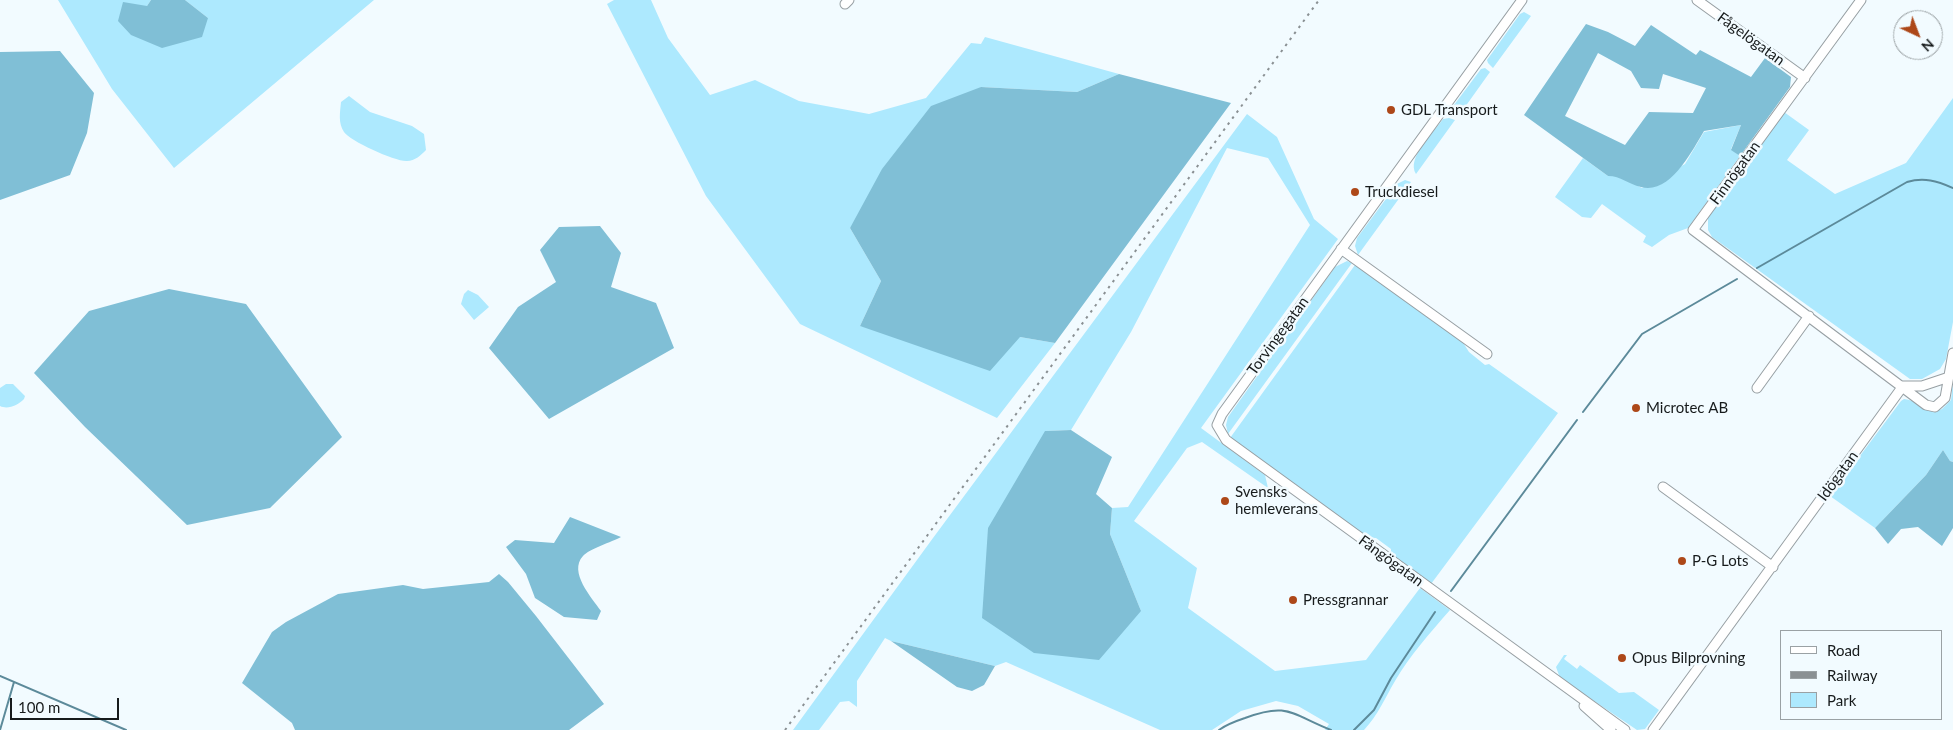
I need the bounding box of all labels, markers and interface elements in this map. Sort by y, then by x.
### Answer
street label: Fågelögatan [1714,9,1788,69]
north arrow [1893,10,1943,60]
text: N [1918,36,1938,55]
place label: GDL Transport [1401,101,1498,119]
marker: GDL Transport [1385,104,1397,116]
street label: Finnögatan [1706,138,1764,208]
place label: Truckdiesel [1365,183,1438,201]
marker: Truckdiesel [1349,186,1361,198]
street label: Torvingegatan [1243,293,1313,379]
place label: Microtec AB [1646,399,1728,417]
marker: Microtec AB [1630,402,1642,414]
street label: Idögatan [1814,448,1862,504]
place label: Svensks hemleverans [1235,483,1318,518]
marker: Svensks hemleverans [1219,495,1231,507]
street label: Fångögatan [1355,531,1427,591]
place label: P-G Lots [1692,552,1748,570]
marker: P-G Lots [1676,555,1688,567]
place label: Pressgrannar [1303,591,1388,609]
marker: Pressgrannar [1287,594,1299,606]
legend [1780,630,1943,720]
text: Road [1827,641,1860,659]
place label: Opus Bilprovning [1632,649,1745,667]
marker: Opus Bilprovning [1616,652,1628,664]
text: Railway [1827,666,1878,684]
scale bar [12,688,121,720]
text: Park [1827,691,1856,709]
text: 100 m [18,698,60,716]

